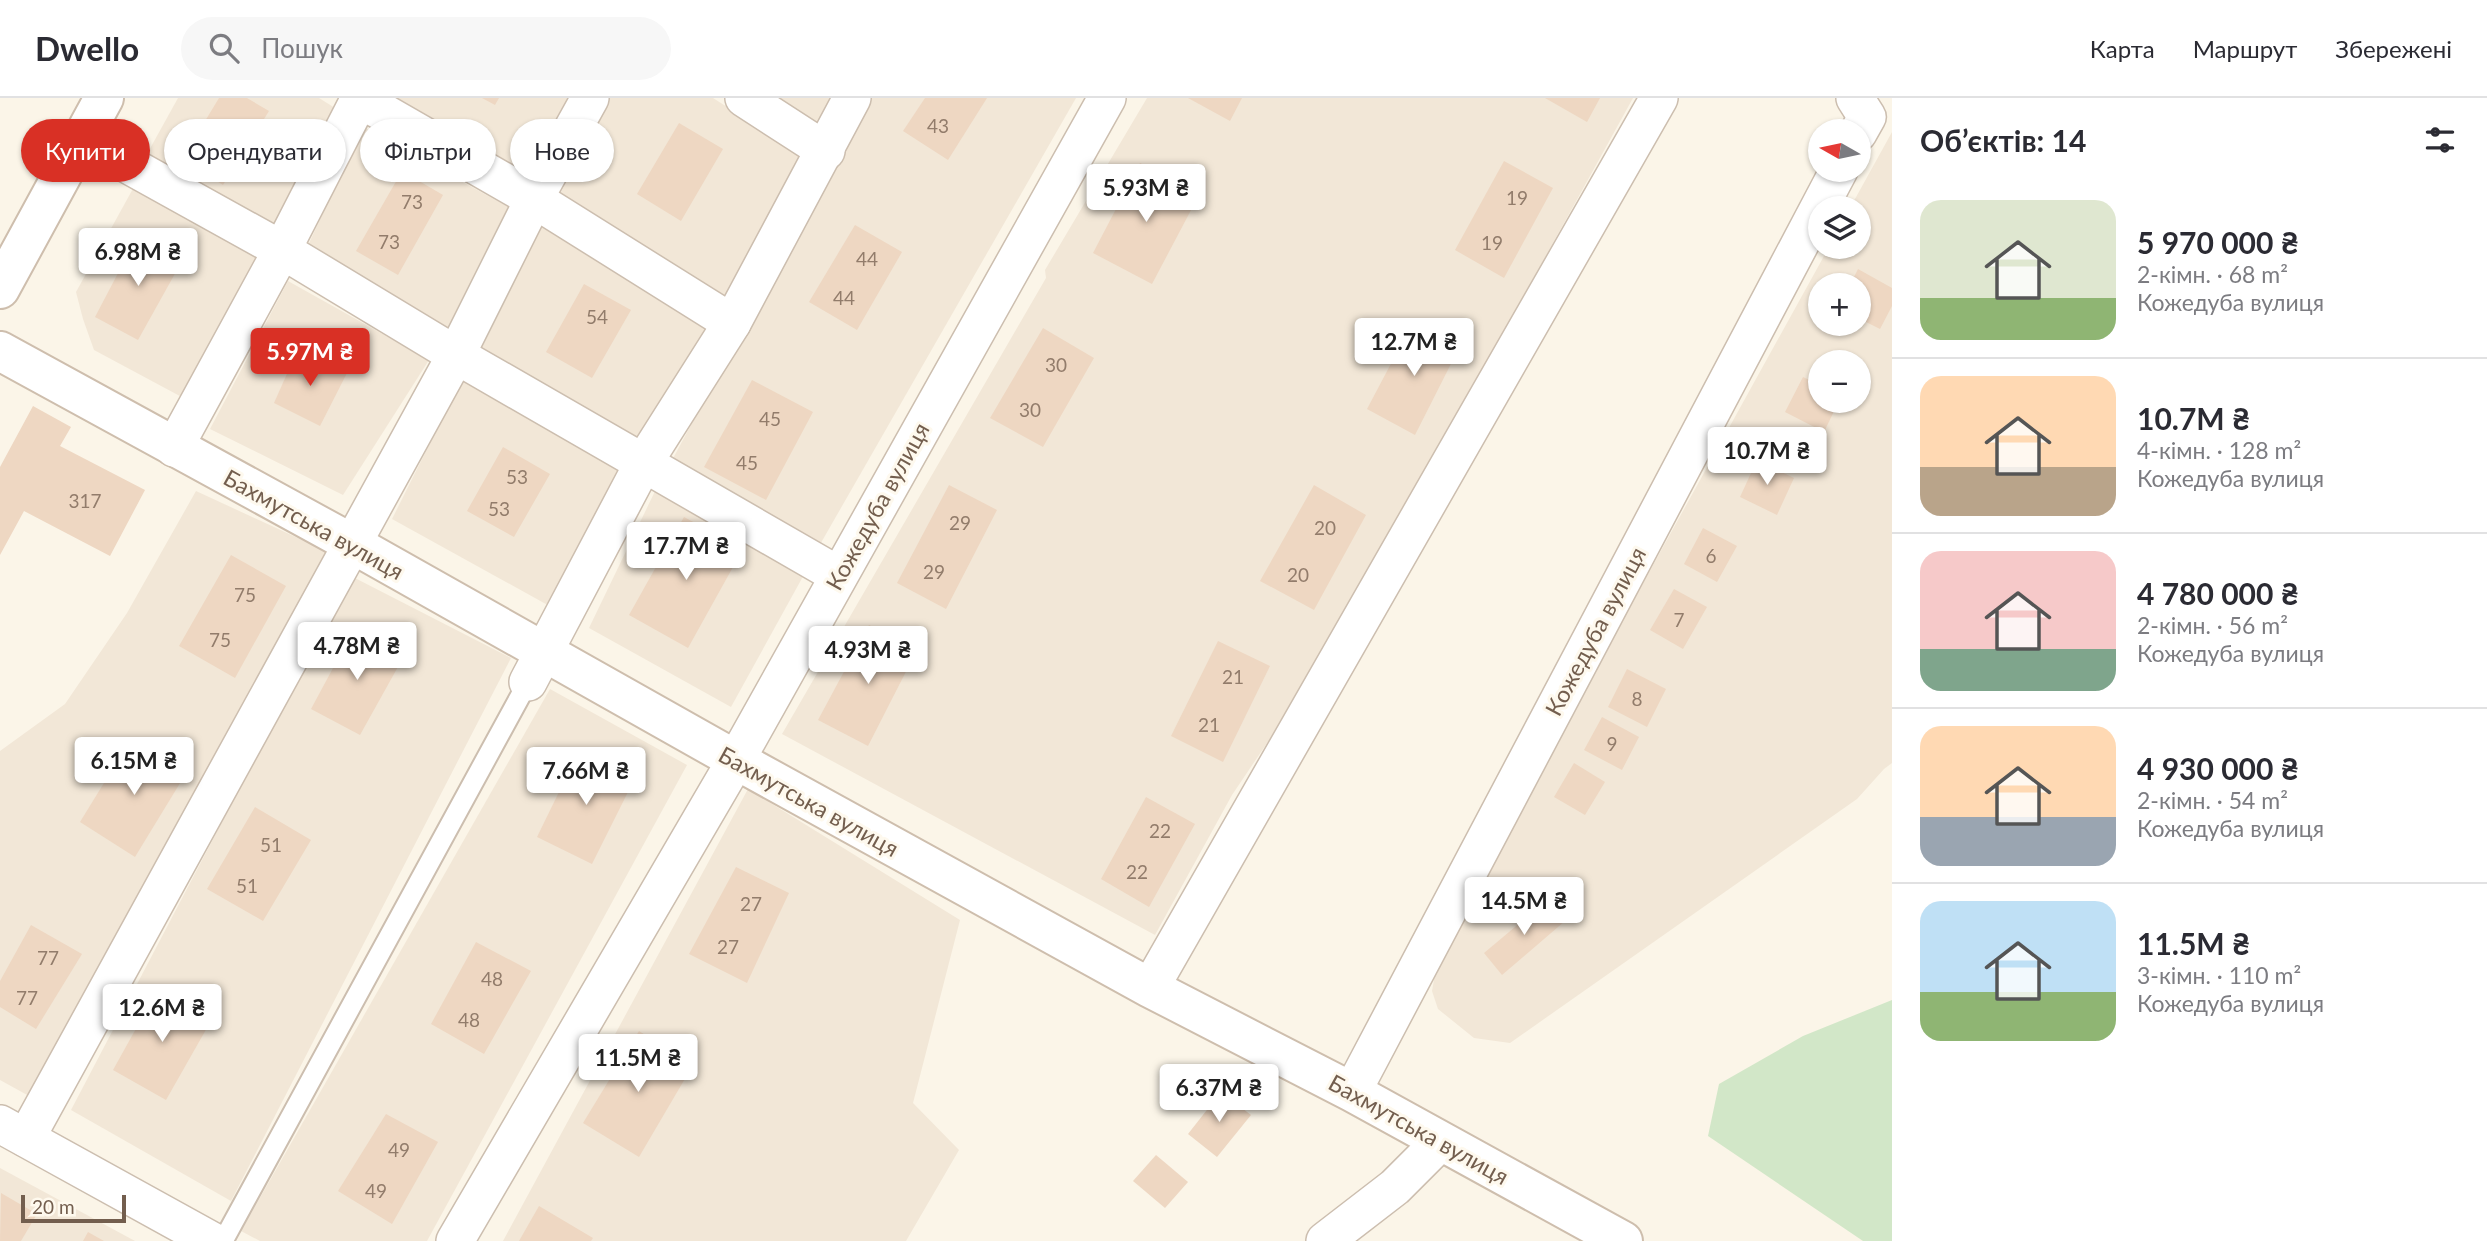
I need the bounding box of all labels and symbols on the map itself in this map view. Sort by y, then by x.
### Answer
house number: 43 [927,114,949,137]
north arrow [1808,119,1871,182]
pin: 5.93M ₴ [1081,164,1211,224]
house number: 19 [1506,186,1528,209]
house number: 73 [401,190,423,213]
pin: 6.98M ₴ [73,228,203,288]
house number: 73 [378,230,400,253]
house number: 19 [1481,231,1503,254]
house number: 44 [856,247,878,270]
house number: 44 [833,286,855,309]
house number: 54 [586,305,608,328]
pin: 12.7M ₴ [1349,318,1479,378]
pin: 5.97M ₴ [245,328,375,388]
house number: 30 [1045,353,1067,376]
house number: 30 [1019,398,1041,421]
house number: 45 [759,407,781,430]
street label: Кожедуба вулиця [819,417,935,595]
pin: 10.7M ₴ [1702,428,1832,487]
house number: 45 [736,451,758,474]
street label: Бахмутська вулиця [219,463,409,585]
house number: 53 [506,465,528,488]
house number: 317 [68,489,102,512]
house number: 53 [488,497,510,520]
house number: 29 [949,511,971,534]
house number: 20 [1314,516,1336,539]
pin: 17.7M ₴ [621,522,751,582]
street label: Кожедуба вулиця [1539,542,1651,720]
house number: 6 [1705,544,1717,567]
house number: 29 [923,560,945,583]
house number: 20 [1287,563,1309,586]
house number: 75 [234,583,256,606]
house number: 7 [1673,608,1685,631]
pin: 4.78M ₴ [292,622,422,682]
pin: 4.93M ₴ [803,626,933,686]
house number: 75 [209,628,231,651]
house number: 21 [1222,665,1244,688]
house number: 8 [1631,687,1643,710]
house number: 21 [1198,713,1220,736]
house number: 9 [1606,732,1618,755]
pin: 6.15M ₴ [69,738,199,797]
street label: Бахмутська вулиця [714,740,904,862]
pin: 7.66M ₴ [521,748,651,807]
house number: 22 [1149,819,1171,842]
house number: 51 [260,833,282,856]
house number: 22 [1126,860,1148,883]
house number: 51 [236,874,258,897]
pin: 14.5M ₴ [1459,878,1589,937]
house number: 27 [740,892,762,915]
house number: 27 [717,935,739,958]
house number: 77 [37,946,59,969]
house number: 48 [481,967,503,990]
pin: 12.6M ₴ [97,984,227,1044]
house number: 77 [16,986,38,1009]
house number: 48 [458,1008,480,1031]
pin: 11.5M ₴ [573,1034,703,1094]
pin: 6.37M ₴ [1154,1065,1284,1124]
street label: Бахмутська вулиця [1324,1068,1514,1190]
house number: 49 [388,1138,410,1161]
house number: 49 [365,1179,387,1202]
scale bar [21,1192,126,1224]

